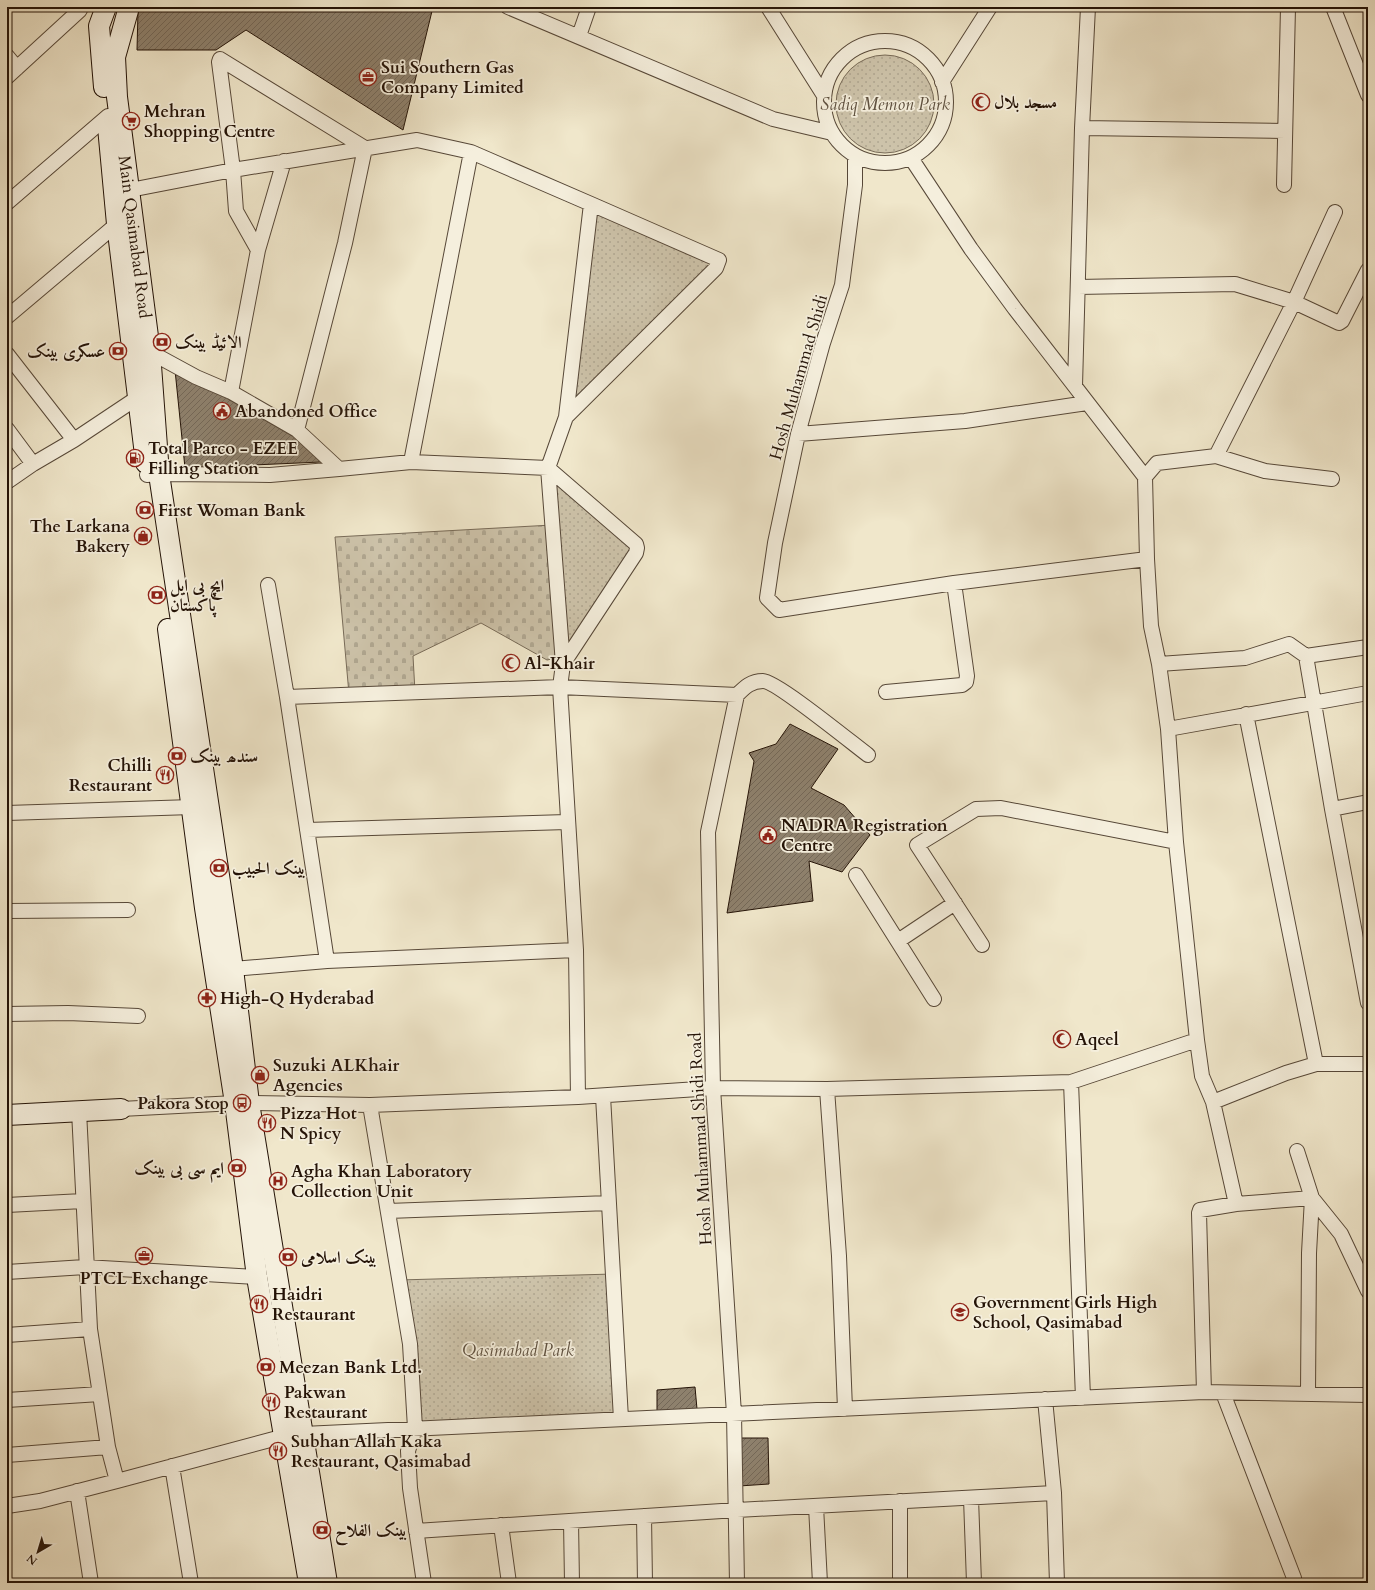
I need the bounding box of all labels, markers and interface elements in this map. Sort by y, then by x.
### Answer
place label: Sui Southern Gas Company Limited [381,56,524,99]
office icon: Sui Southern Gas Company Limited [358,67,378,87]
place label: مسجد بلال [994,91,1057,114]
mosque icon: مسجد بلال [971,92,991,112]
park label: Sadiq Memon Park [820,93,950,116]
place label: Mehran Shopping Centre [144,100,275,143]
supermarket icon: Mehran Shopping Centre [121,111,141,131]
street label: Main Qasimabad Road [113,154,157,320]
street label: Hosh Muhammad Shidi [764,291,833,463]
place label: الائیڈ بینک [175,331,242,354]
bank icon: الائیڈ بینک [152,332,172,352]
place label: عسکری بینک [27,340,105,363]
bank icon: عسکری بینک [108,341,128,361]
place label: Abandoned Office [235,400,377,423]
public building icon: Abandoned Office [212,401,232,421]
place label: Total Parco - EZEE Filling Station [148,437,298,480]
fuel station icon: Total Parco - EZEE Filling Station [125,448,145,468]
place label: First Woman Bank [158,499,306,522]
bank icon: First Woman Bank [135,500,155,520]
place label: The Larkana Bakery [30,515,131,558]
shop icon: The Larkana Bakery [133,526,153,546]
place label: ایچ بی ایل پاکستان [170,574,224,618]
bank icon: ایچ بی ایل پاکستان [147,585,167,605]
place label: Al-Khair [524,652,595,675]
mosque icon: Al-Khair [501,653,521,673]
place label: سندھ بینک [190,745,258,768]
bank icon: سندھ بینک [167,746,187,766]
place label: Chilli Restaurant [69,754,152,797]
restaurant icon: Chilli Restaurant [155,765,175,785]
place label: NADRA Registration Centre [781,814,948,857]
public building icon: NADRA Registration Centre [758,825,778,845]
place label: بينک الحبيب [232,857,306,880]
bank icon: بينک الحبيب [209,858,229,878]
place label: High-Q Hyderabad [220,987,374,1010]
pharmacy icon: High-Q Hyderabad [197,988,217,1008]
place label: Aqeel [1075,1028,1119,1051]
mosque icon: Aqeel [1052,1029,1072,1049]
street label: Hosh Muhammad Shidi Road [683,1032,718,1246]
place label: Suzuki ALKhair Agencies [273,1054,400,1097]
shop icon: Suzuki ALKhair Agencies [250,1065,270,1085]
place label: Pakora Stop [137,1092,229,1115]
bus stop icon: Pakora Stop [232,1093,252,1113]
place label: Pizza Hot N Spicy [280,1102,357,1145]
restaurant icon: Pizza Hot N Spicy [257,1113,277,1133]
place label: ایم سی بی بینک [134,1157,224,1183]
bank icon: ایم سی بی بینک [227,1158,247,1178]
place label: Agha Khan Laboratory Collection Unit [291,1160,472,1203]
hospital icon: Agha Khan Laboratory Collection Unit [268,1171,288,1191]
office icon: PTCL Exchange [134,1246,154,1266]
place label: بینک اسلامی [300,1246,377,1269]
bank icon: بینک اسلامی [278,1247,298,1267]
place label: PTCL Exchange [80,1267,208,1290]
place label: Haidri Restaurant [272,1283,355,1326]
place label: Government Girls High School, Qasimabad [973,1291,1158,1334]
restaurant icon: Haidri Restaurant [249,1294,269,1314]
school or university icon: Government Girls High School, Qasimabad [950,1302,970,1322]
park label: Qasimabad Park [462,1339,574,1362]
place label: Meezan Bank Ltd. [279,1356,422,1379]
bank icon: Meezan Bank Ltd. [256,1357,276,1377]
place label: Pakwan Restaurant [284,1381,367,1424]
restaurant icon: Pakwan Restaurant [261,1392,281,1412]
place label: Subhan Allah Kaka Restaurant, Qasimabad [291,1430,471,1473]
restaurant icon: Subhan Allah Kaka Restaurant, Qasimabad [268,1441,288,1461]
place label: بینک الفلاح [335,1519,407,1546]
bank icon: بینک الفلاح [312,1520,332,1540]
north arrow [18,1532,58,1572]
text: N [23,1550,41,1568]

